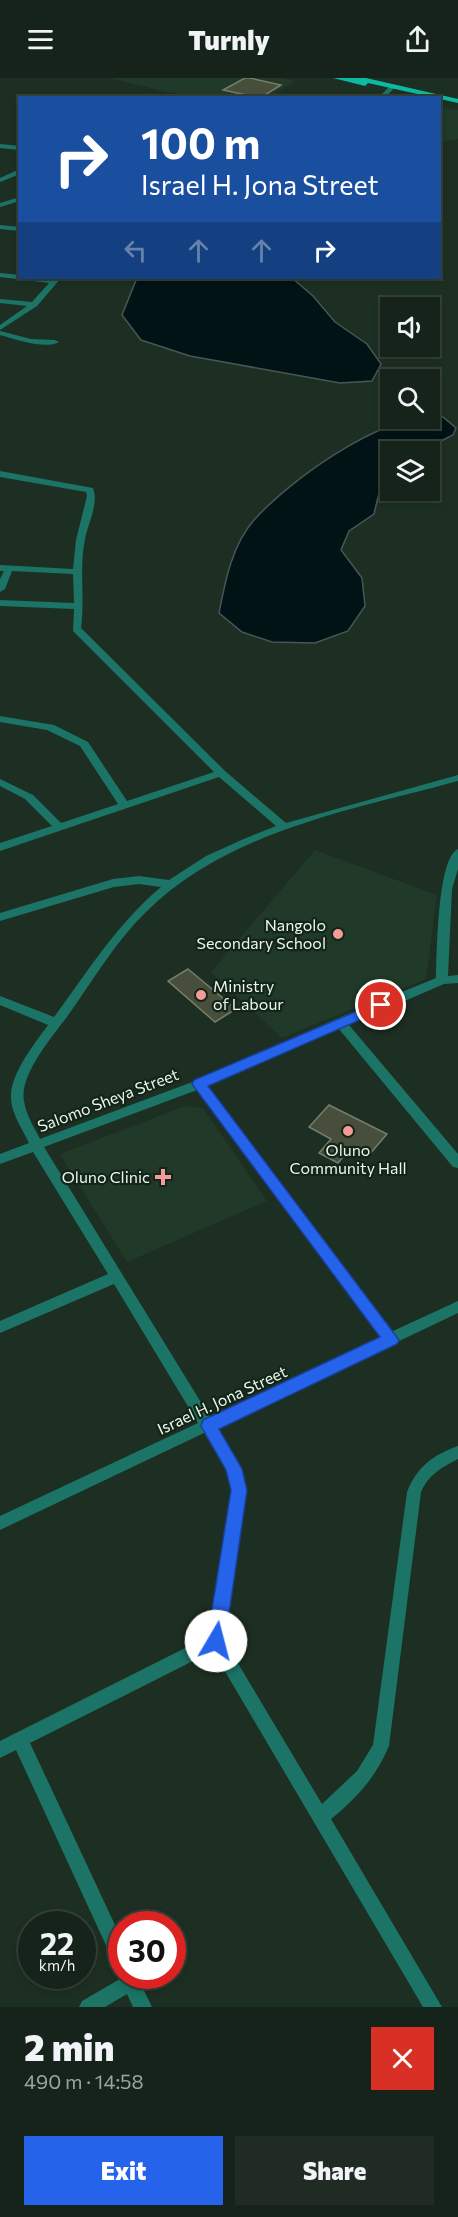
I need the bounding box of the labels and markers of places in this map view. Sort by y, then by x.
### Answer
place label: Nangolo Secondary School [197,915,326,952]
marker: Nangolo Secondary School [331,927,345,941]
place label: Ministry of Labour [213,976,284,1013]
pin [355,979,406,1030]
marker: Ministry of Labour [194,988,208,1002]
marker: Oluno Community Hall [341,1124,355,1138]
place label: Oluno Community Hall [289,1140,407,1177]
place label: Oluno Clinic [62,1167,150,1186]
marker: Oluno Clinic [154,1168,172,1186]

